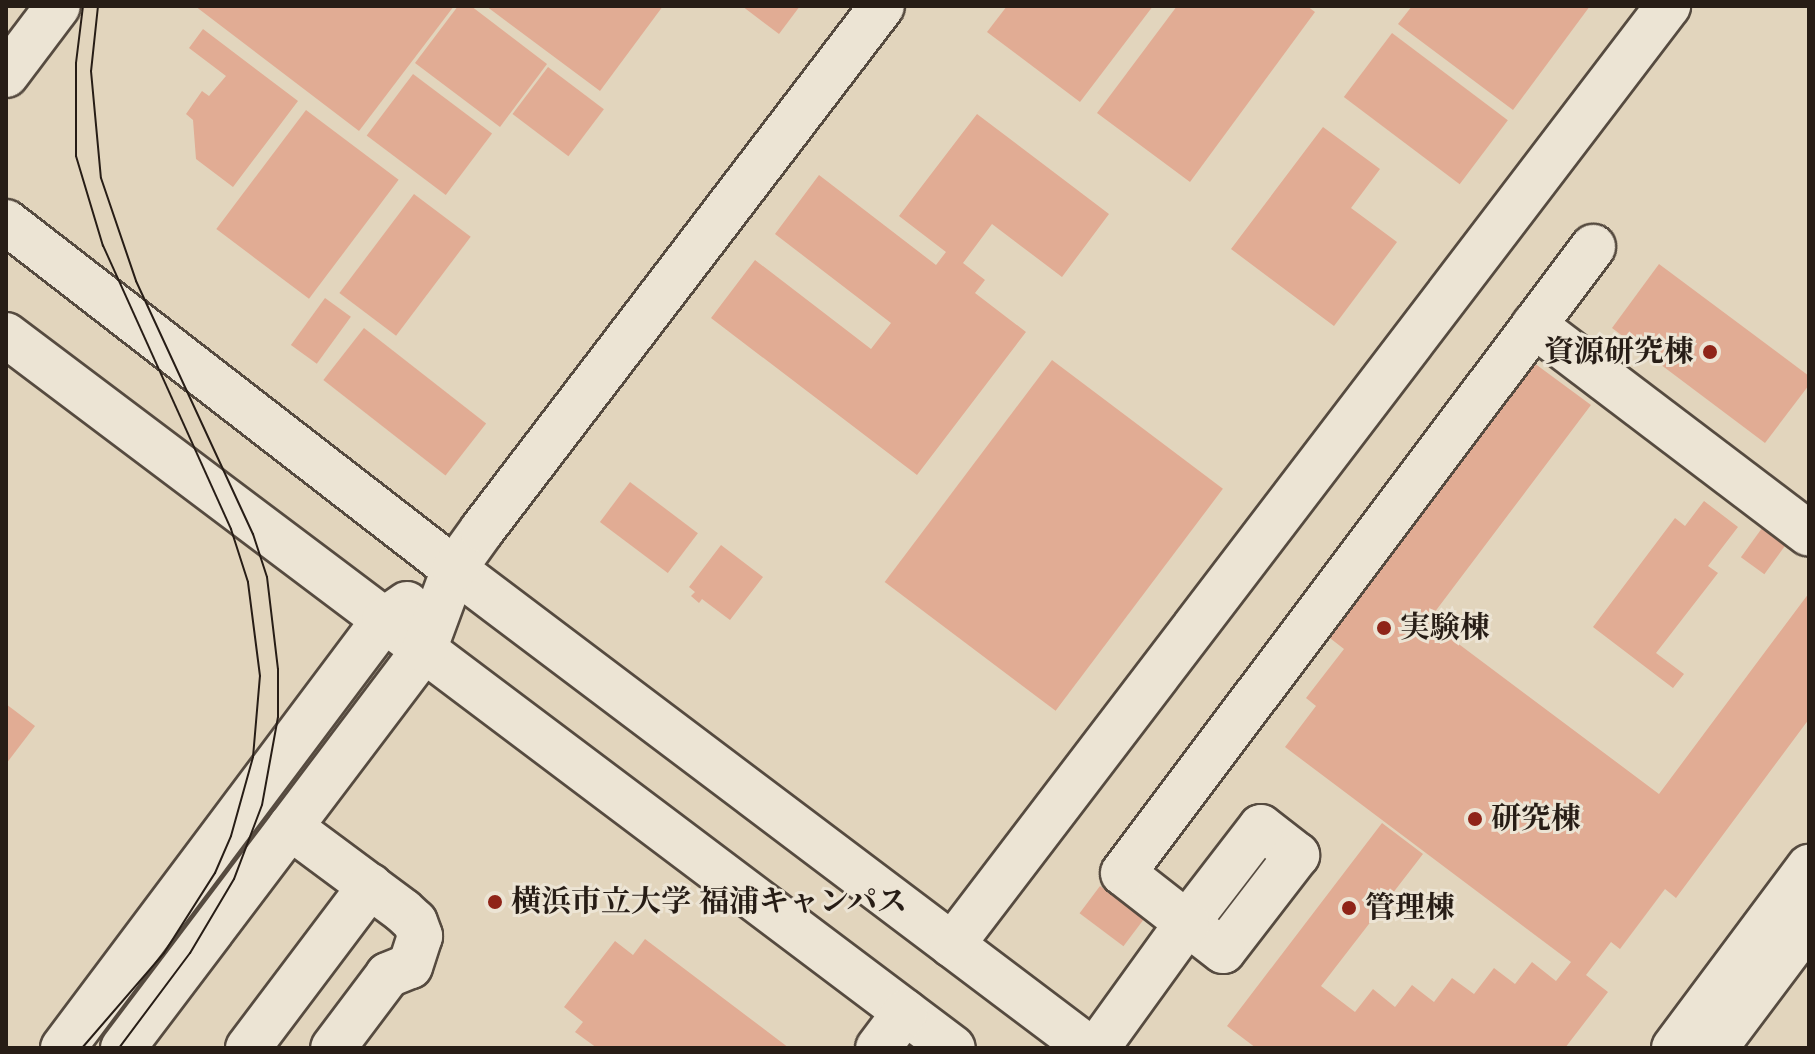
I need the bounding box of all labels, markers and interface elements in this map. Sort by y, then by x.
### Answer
place label: 資源研究棟 [1544,334,1694,370]
marker: 資源研究棟 [1701,343,1719,361]
place label: 実験棟 [1400,610,1490,646]
marker: 実験棟 [1375,619,1393,637]
place label: 研究棟 [1491,801,1581,837]
marker: 研究棟 [1466,810,1484,828]
place label: 横浜市立大学 福浦キャンパス [511,884,909,920]
place label: 管理棟 [1365,890,1455,926]
marker: 横浜市立大学 福浦キャンパス [486,893,504,911]
marker: 管理棟 [1340,899,1358,917]

